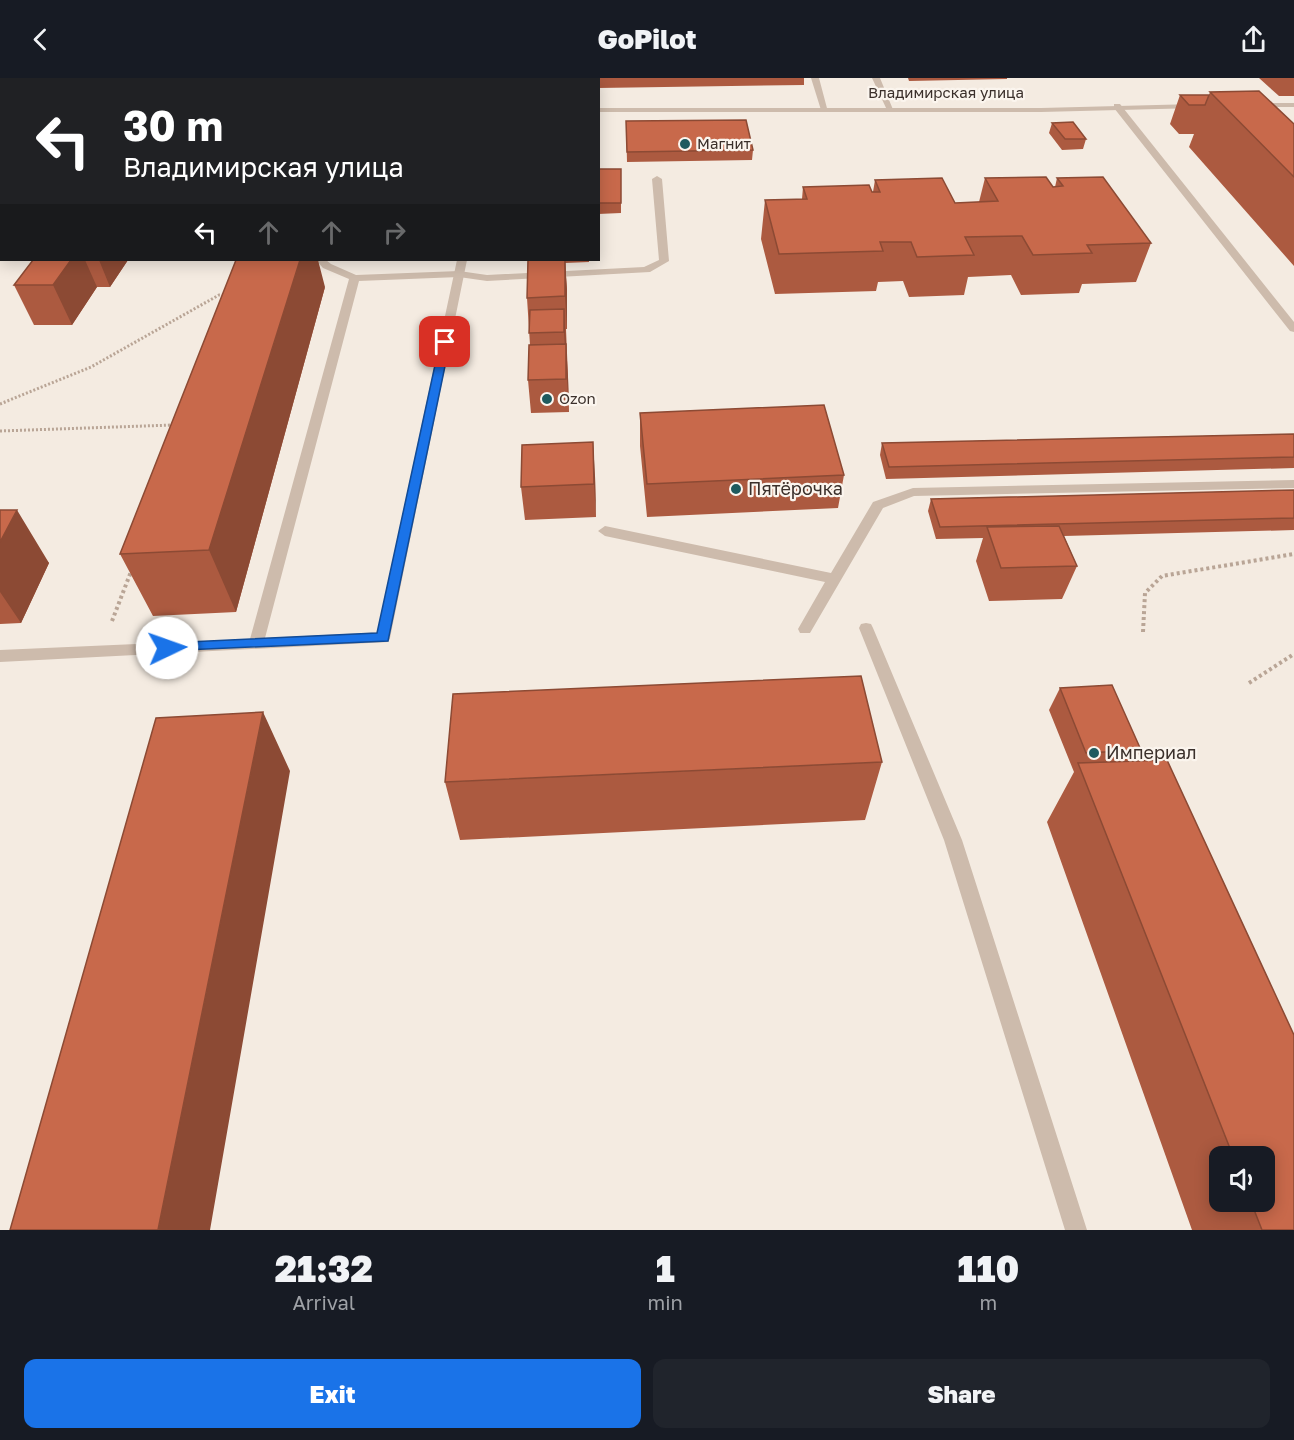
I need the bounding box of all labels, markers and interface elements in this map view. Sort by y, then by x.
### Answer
icon: back [24,23,57,56]
text: GoPilot [597,23,697,55]
icon: share [1237,23,1270,56]
street label: Владимирская улица [868,83,1024,101]
text: 30 m [123,100,223,150]
icon: left [24,102,102,180]
place label: Магнит [697,134,752,152]
marker: Магнит [678,137,692,151]
text: Владимирская улица [123,151,404,183]
icon: left [189,216,222,249]
icon: ahead [252,216,285,249]
icon: ahead [315,216,348,249]
icon: right [378,216,411,249]
pin [419,316,470,367]
icon: arrive [428,325,461,358]
place label: Ozon [559,389,596,407]
marker: Ozon [540,392,554,406]
place label: Пятёрочка [748,477,843,499]
marker: Пятёрочка [729,482,743,496]
position arrow [135,616,199,680]
place label: Империал [1106,741,1197,763]
marker: Империал [1087,746,1101,760]
map controls [1209,1146,1275,1212]
button: sound [1209,1146,1275,1212]
text: 21:32 [275,1247,373,1290]
text: 1 [656,1247,675,1290]
text: 110 [958,1247,1019,1290]
text: Arrival [292,1290,355,1314]
text: min [648,1290,683,1314]
text: m [980,1290,997,1314]
button: Exit [24,1359,641,1428]
button: Share [653,1359,1270,1428]

